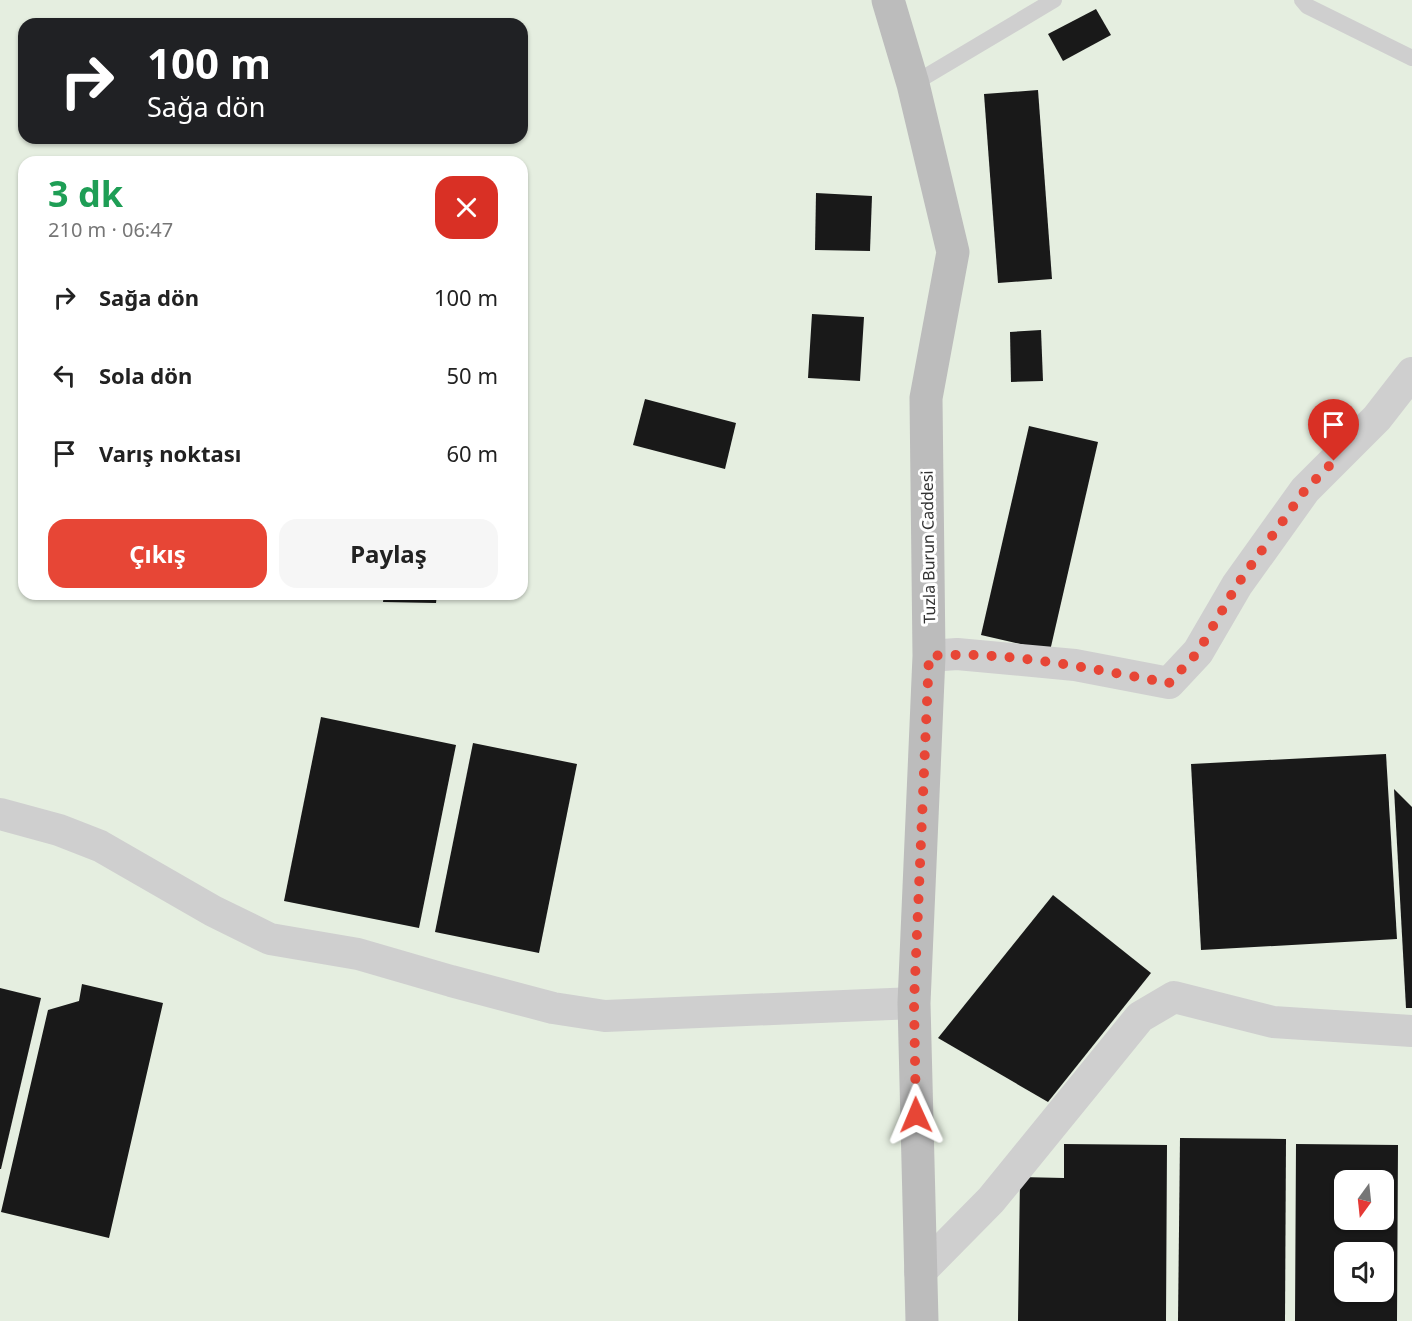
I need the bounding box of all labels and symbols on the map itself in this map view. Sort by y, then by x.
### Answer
pin [1308,399,1359,461]
street label: Tuzla Burun Caddesi [916,470,940,624]
position arrow [884,1083,948,1147]
north arrow [1334,1170,1394,1230]

